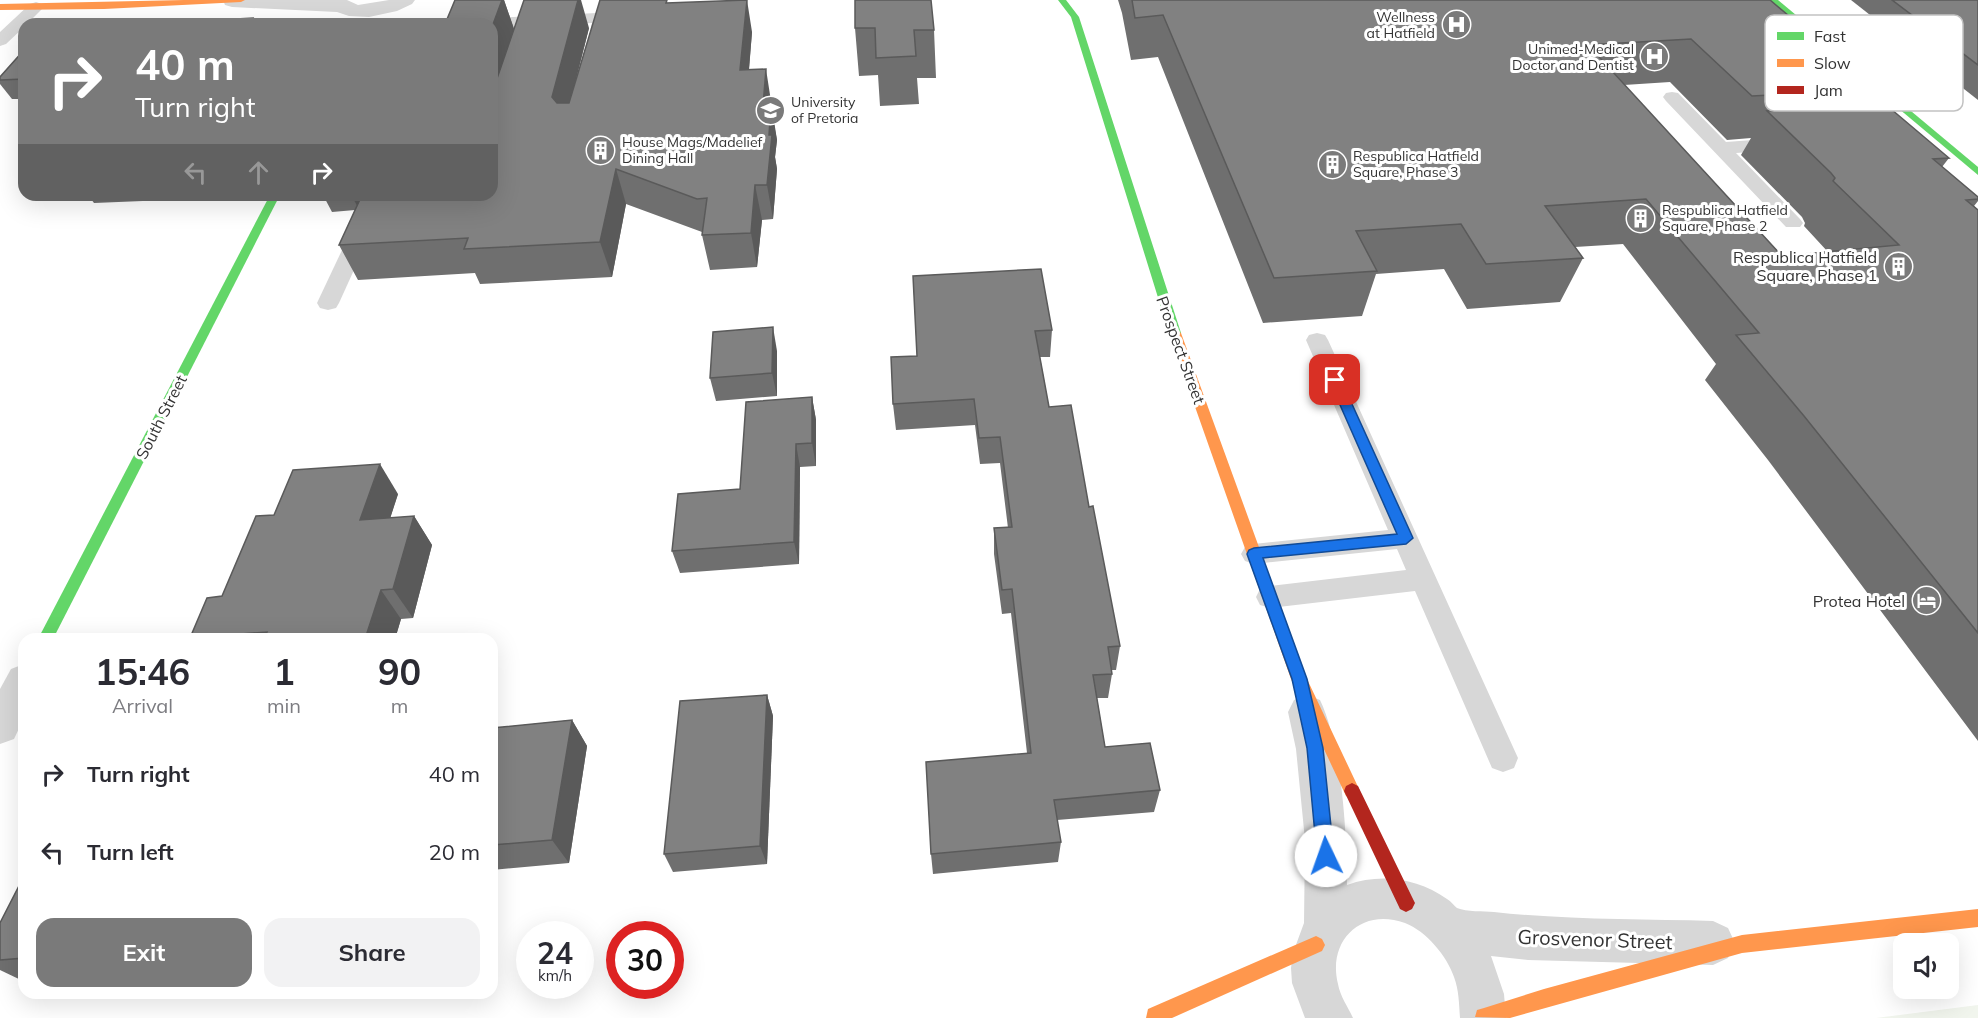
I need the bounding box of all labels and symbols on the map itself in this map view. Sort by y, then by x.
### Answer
place label: Wellness at Hatfield [1367,8,1435,42]
hospital icon: Wellness at Hatfield [1440,9,1472,41]
legend [1765,15,1963,111]
text: Fast [1814,26,1846,46]
place label: Unimed-Medical Doctor and Dentist [1512,40,1634,74]
hospital icon: Unimed-Medical Doctor and Dentist [1639,41,1671,73]
text: Slow [1814,53,1851,73]
text: Jam [1814,80,1843,100]
place label: University of Pretoria [791,93,859,127]
school or university icon: University of Pretoria [754,94,786,126]
place label: House Mags/Madelief Dining Hall [622,133,763,167]
building icon: House Mags/Madelief Dining Hall [585,134,617,166]
place label: Respublica Hatfield Square, Phase 3 [1353,147,1479,181]
building icon: Respublica Hatfield Square, Phase 3 [1316,148,1348,180]
place label: Respublica Hatfield Square, Phase 2 [1662,201,1788,235]
building icon: Respublica Hatfield Square, Phase 2 [1625,202,1657,234]
place label: Respublica Hatfield Square, Phase 1 [1733,247,1877,285]
building icon: Respublica Hatfield Square, Phase 1 [1882,250,1914,282]
street label: Prospect Street [1152,293,1210,407]
pin [1309,354,1360,405]
street label: South Street [131,371,191,462]
hotel icon: Protea Hotel [1910,585,1942,617]
place label: Protea Hotel [1813,591,1905,611]
position arrow [1294,824,1358,888]
speed limit sign: 30 [606,921,684,999]
street label: Grosvenor Street [1517,924,1673,954]

